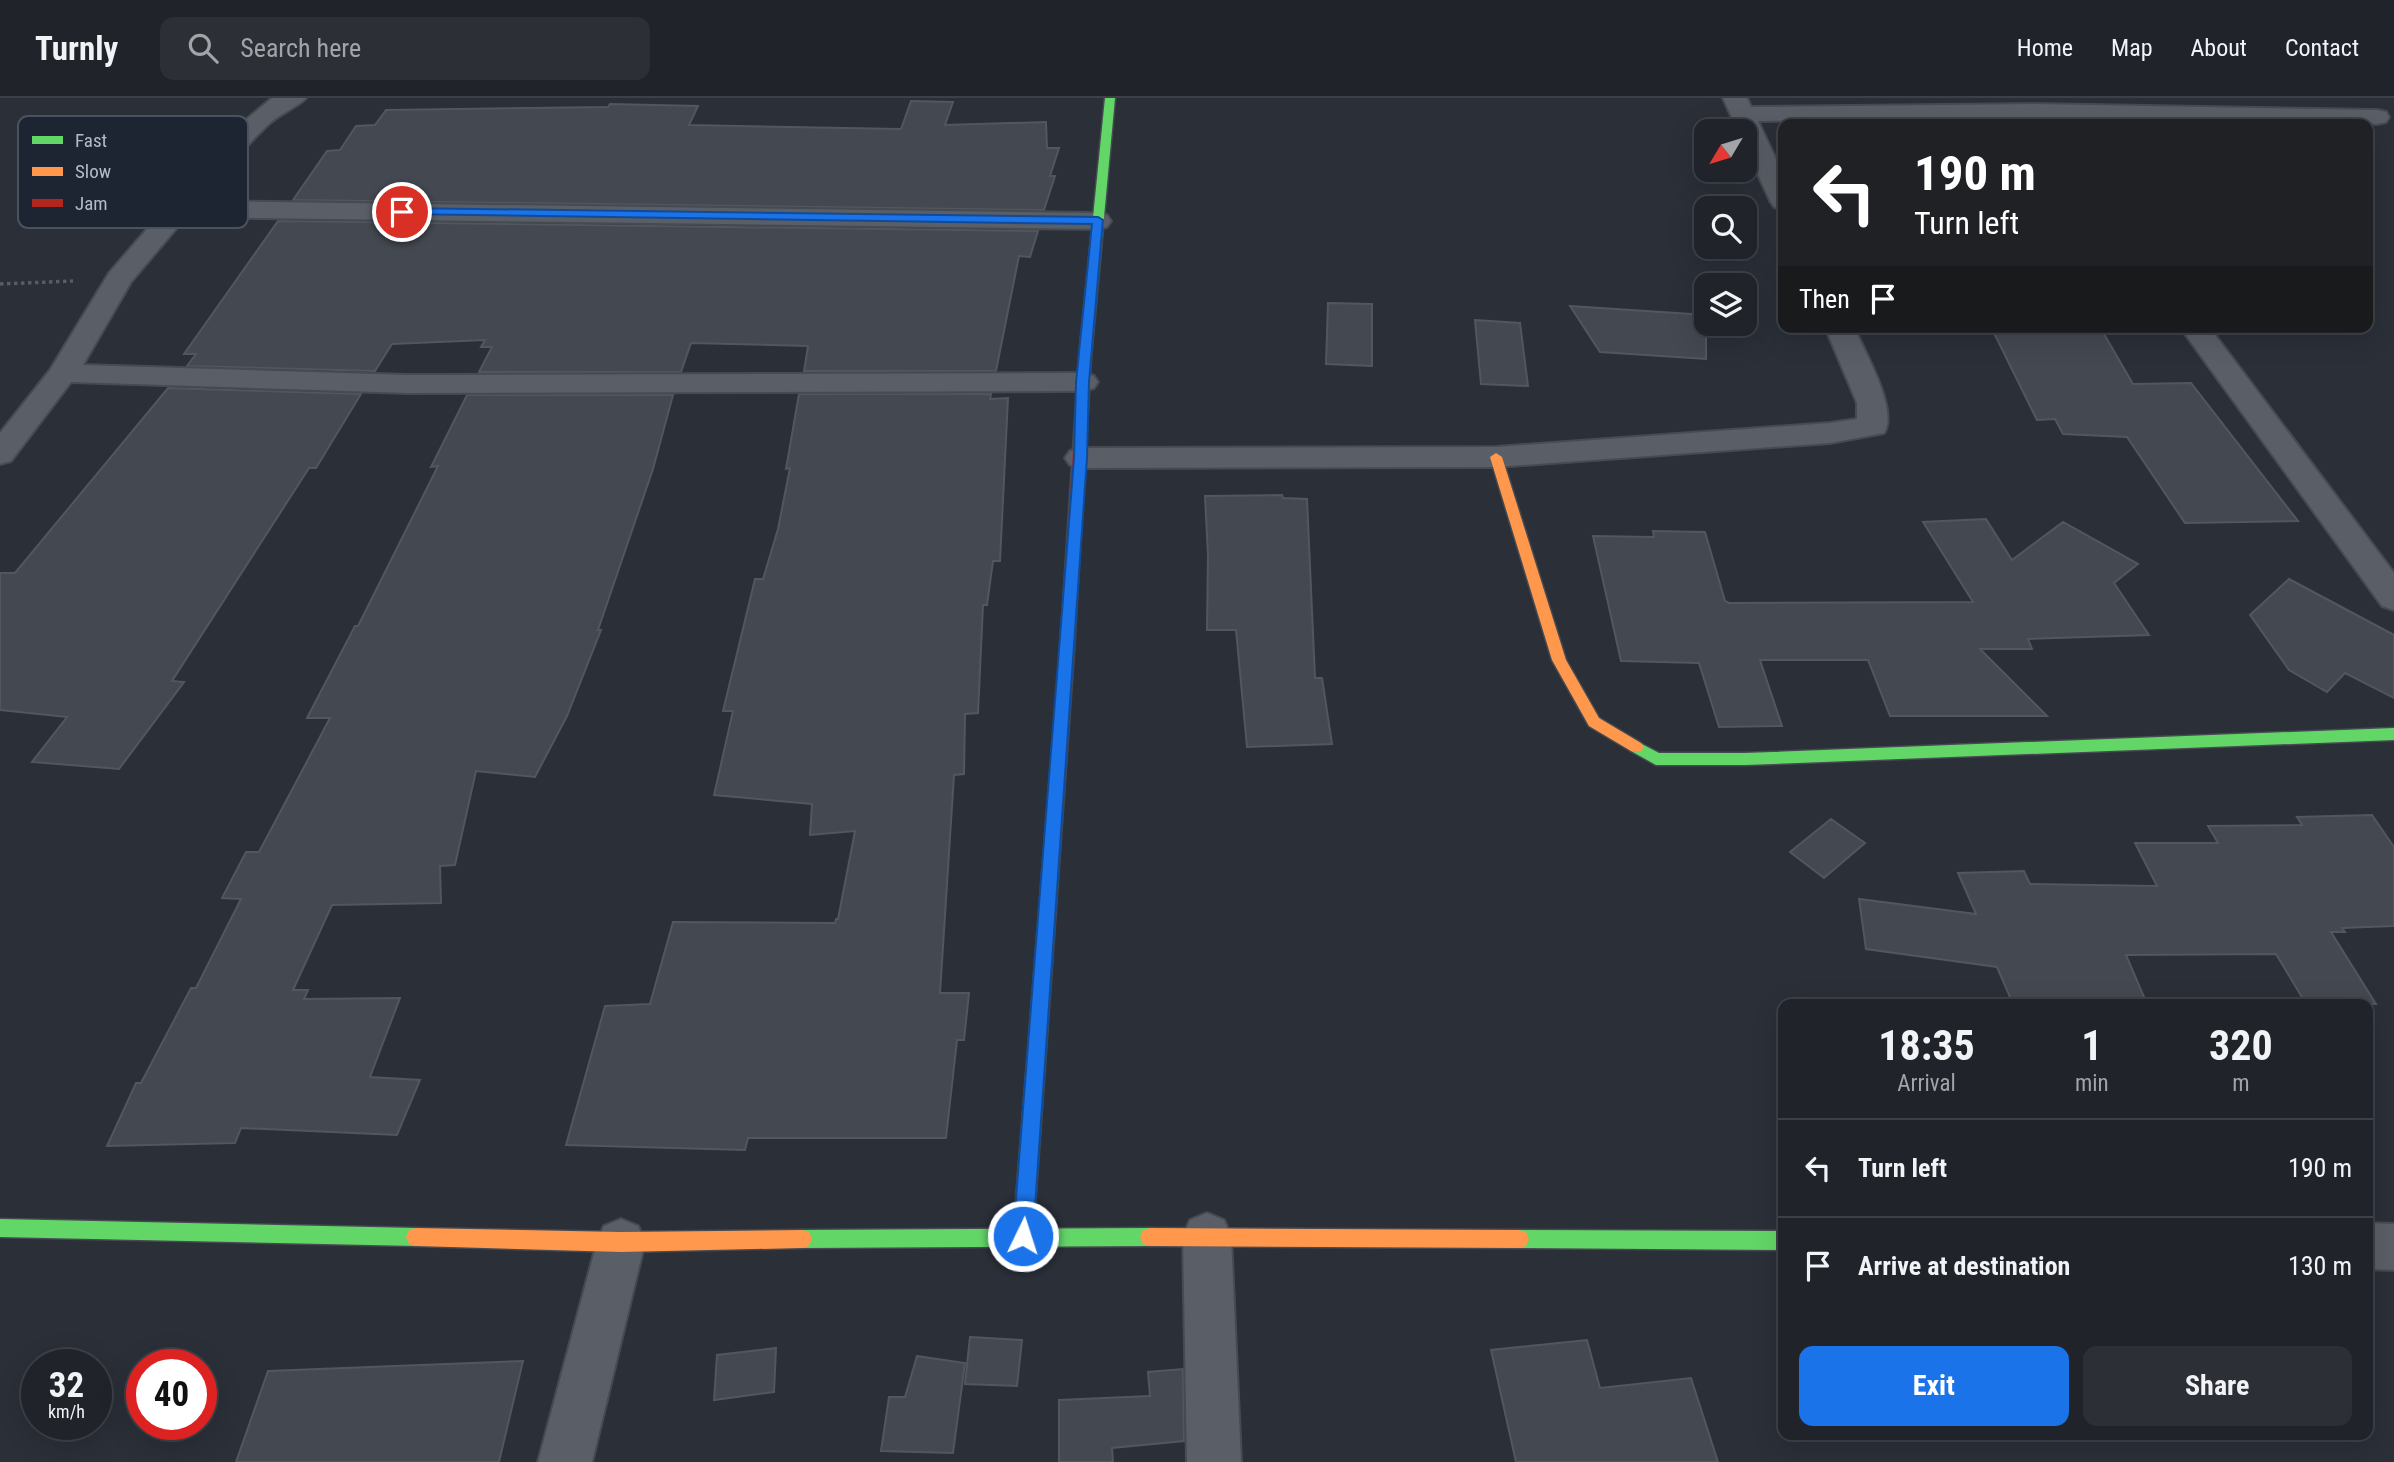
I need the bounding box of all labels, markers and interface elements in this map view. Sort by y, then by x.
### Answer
search box [160,17,650,80]
text: Turnly [35,29,118,68]
icon: search [184,29,222,67]
text: Search here [240,33,361,63]
text: Home [2017,34,2073,62]
text: Map [2111,34,2153,62]
text: About [2191,34,2247,62]
text: Contact [2285,34,2359,62]
legend [18,116,248,228]
north arrow [1694,119,1757,182]
map controls [1694,119,1757,336]
text: Fast [75,129,107,152]
text: 190 m [1914,145,2036,202]
icon: left [1799,147,1890,238]
text: Slow [75,160,111,183]
pin [372,182,432,242]
text: Jam [75,192,108,215]
icon: arrive [383,193,421,231]
button: search [1694,196,1757,259]
text: Turn left [1914,204,2019,242]
button: layers [1694,273,1757,336]
icon: arrive [1864,280,1902,318]
text: Then [1799,284,1850,314]
text: 18:35 [1878,1021,1975,1070]
text: 1 [2081,1021,2102,1070]
text: 320 [2209,1021,2273,1070]
text: Arrival [1897,1070,1956,1097]
text: min [2075,1070,2109,1097]
text: m [2232,1070,2249,1097]
icon: left [1799,1149,1837,1187]
text: Turn left [1858,1153,1947,1183]
text: 190 m [2288,1153,2352,1183]
position arrow [986,1199,1060,1273]
icon: arrive [1799,1247,1837,1285]
text: Arrive at destination [1858,1251,2070,1281]
text: 130 m [2288,1251,2352,1281]
button: Exit [1799,1346,2069,1426]
button: Share [2083,1346,2352,1426]
speed limit sign: 40 [126,1349,217,1440]
text: 32 [49,1365,84,1406]
text: km/h [48,1401,85,1422]

